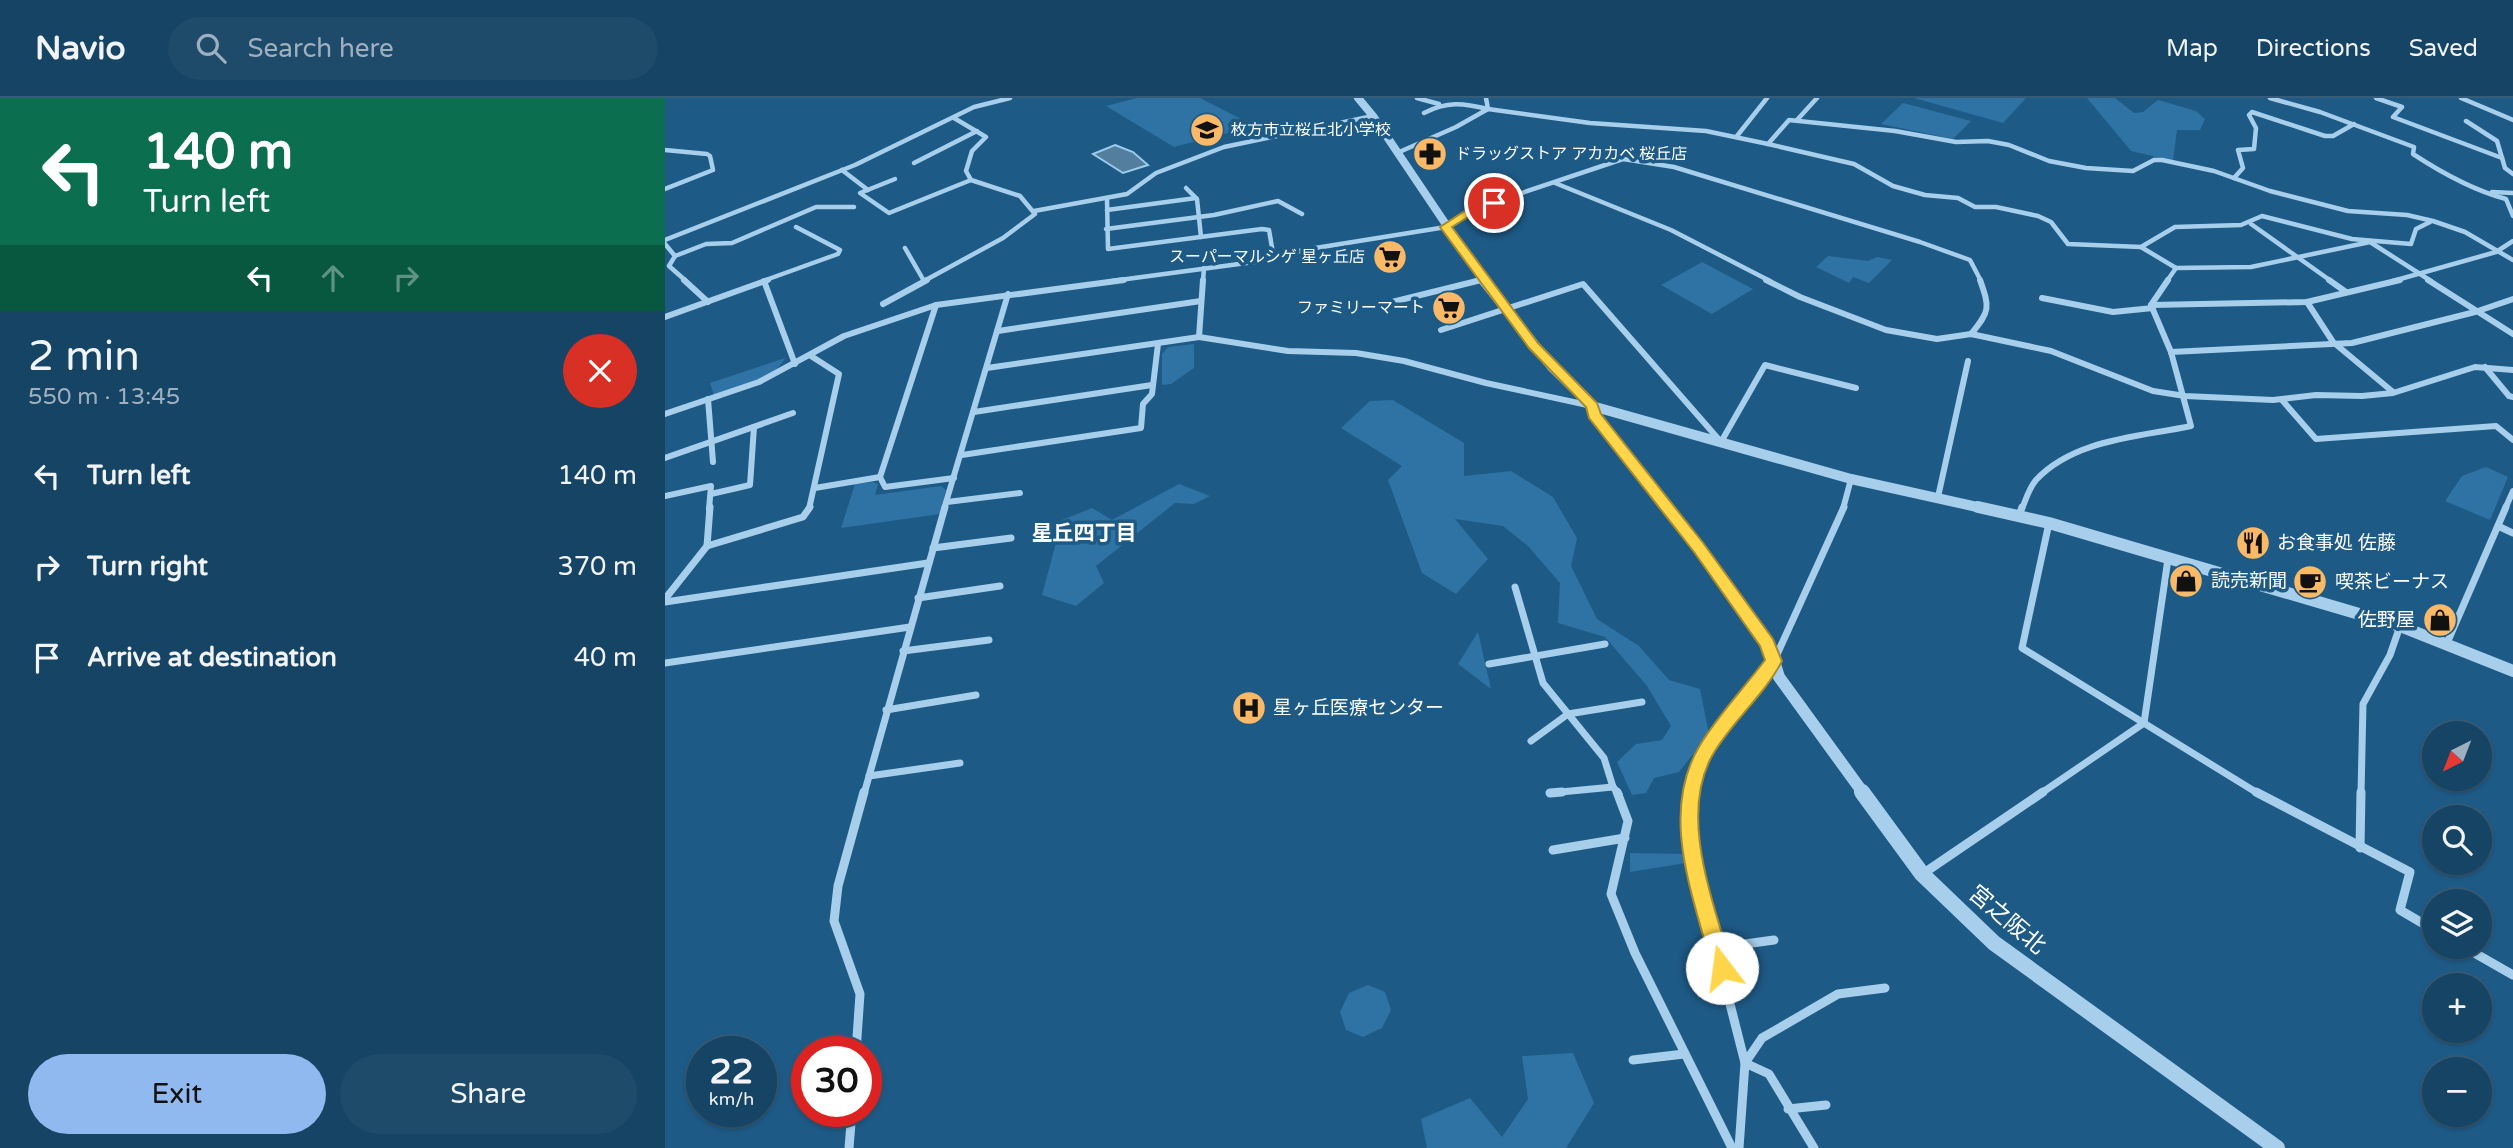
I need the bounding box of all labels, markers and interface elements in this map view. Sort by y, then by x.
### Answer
search box [168,17,658,80]
text: Navio [35,29,126,68]
icon: search [192,29,230,67]
text: Search here [248,33,394,64]
text: Map [2166,34,2218,63]
text: Directions [2256,34,2371,63]
text: Saved [2409,34,2478,63]
school or university icon: 枚方市立桜丘北小学校 [1188,111,1226,149]
place label: 枚方市立桜丘北小学校 [1231,120,1391,140]
text: 140 m [143,123,293,182]
icon: left [28,126,119,217]
pharmacy icon: ドラッグストア アカカベ 桜丘店 [1411,135,1449,173]
place label: ドラッグストア アカカベ 桜丘店 [1455,144,1687,164]
pin [1464,173,1524,233]
text: Turn left [143,183,270,221]
icon: arrive [1475,184,1513,222]
supermarket icon: スーパーマルシゲ 星ヶ丘店 [1371,238,1409,276]
place label: スーパーマルシゲ 星ヶ丘店 [1169,247,1365,267]
icon: left [241,259,279,297]
icon: ahead [314,259,352,297]
icon: right [387,259,425,297]
supermarket icon: ファミリーマート [1430,289,1468,327]
place label: ファミリーマート [1297,298,1425,318]
text: 2 min [28,331,140,382]
button: close [563,334,637,408]
text: 550 m · 13:45 [28,383,180,411]
icon: left [28,457,66,495]
text: Turn left [87,460,190,491]
text: 140 m [557,460,637,491]
district label: 星丘四丁目 [1032,521,1137,546]
restaurant icon: お食事処 佐藤 [2234,524,2272,562]
place label: お食事処 佐藤 [2277,532,2396,554]
icon: right [28,548,66,586]
text: Turn right [87,551,208,582]
text: 370 m [557,551,637,582]
shop icon: 読売新聞 [2167,562,2205,600]
cafe icon: 喫茶ビーナス [2291,563,2329,601]
place label: 読売新聞 [2211,570,2287,592]
place label: 喫茶ビーナス [2335,571,2449,593]
shop icon: 佐野屋 [2421,601,2459,639]
place label: 佐野屋 [2358,609,2415,631]
icon: arrive [28,639,66,677]
text: Arrive at destination [87,642,337,673]
text: 40 m [574,642,637,673]
hospital icon: 星ヶ丘医療センター [1230,689,1268,727]
place label: 星ヶ丘医療センター [1273,697,1444,719]
north arrow [2422,721,2492,791]
map controls [2422,721,2492,1127]
button: search [2422,805,2492,875]
street label: 宮之阪北 [1963,880,2051,960]
button: layers [2422,889,2492,959]
position arrow [1685,931,1759,1005]
button: + [2422,973,2492,1043]
speed limit sign: 30 [791,1036,882,1127]
text: 22 [710,1051,753,1093]
button: Exit [28,1054,326,1134]
button: Share [340,1054,637,1134]
button: − [2422,1057,2492,1127]
text: km/h [709,1088,754,1110]

